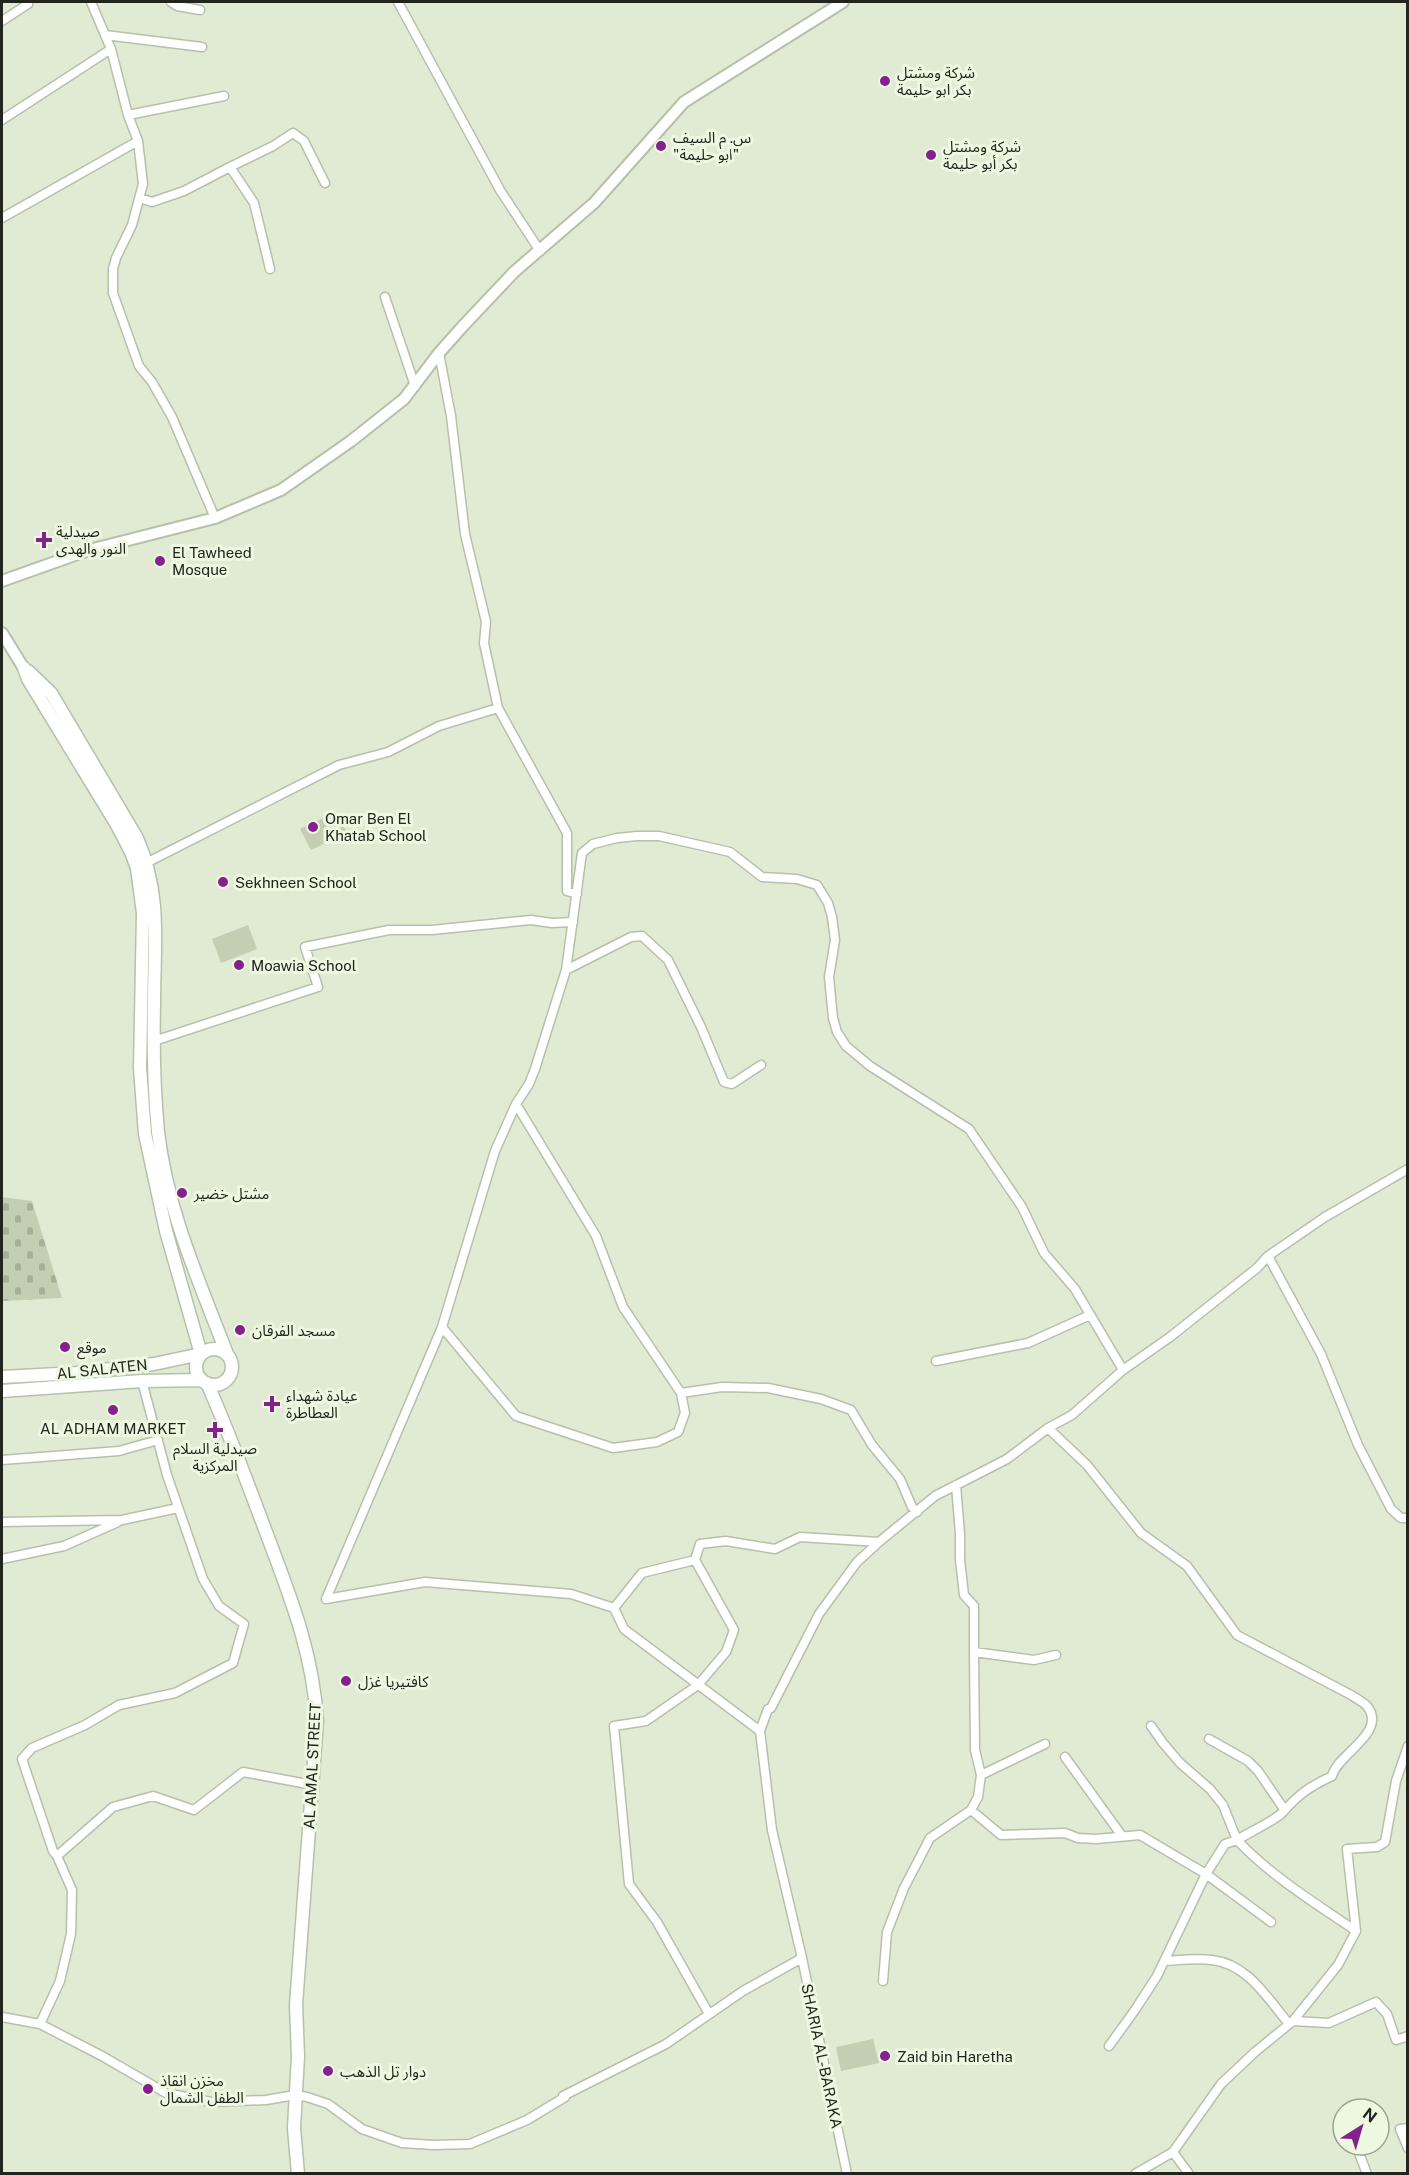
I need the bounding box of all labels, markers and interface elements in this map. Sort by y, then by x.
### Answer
place label: شركة ومشتل بكر ابو حليمة [897,64,975,99]
marker: شركة ومشتل بكر ابو حليمة [878,74,892,88]
place label: س. م السيف "ابو حليمة" [673,129,751,164]
place label: شركة ومشتل بكر أبو حليمة [943,138,1021,173]
marker: س. م السيف "ابو حليمة" [654,139,668,153]
marker: شركة ومشتل بكر أبو حليمة [924,148,938,162]
place label: صيدلية النور والهدى [56,523,126,558]
marker: صيدلية النور والهدى [37,533,51,547]
place label: El Tawheed Mosque [172,544,252,578]
marker: El Tawheed Mosque [153,554,167,568]
place label: Omar Ben El Khatab School [325,810,427,844]
marker: Omar Ben El Khatab School [306,820,320,834]
place label: Sekhneen School [235,874,357,891]
marker: Sekhneen School [216,875,230,889]
place label: Moawia School [251,957,356,974]
marker: Moawia School [232,958,246,972]
place label: مشتل خضير [193,1185,269,1203]
marker: مشتل خضير [175,1186,189,1200]
place label: مسجد الفرقان [252,1322,336,1340]
marker: مسجد الفرقان [233,1323,247,1337]
place label: موقع [77,1339,107,1360]
marker: موقع [58,1340,72,1354]
street label: AL SALATEN [56,1356,148,1382]
place label: عيادة شهداء العطاطرة [286,1387,358,1422]
marker: عيادة شهداء العطاطرة [263,1395,281,1413]
marker: AL ADHAM MARKET [106,1403,120,1417]
place label: AL ADHAM MARKET [40,1420,186,1437]
marker: صيدلية السلام المركزية [208,1423,222,1437]
place label: صيدلية السلام المركزية [173,1440,257,1475]
place label: كافتيريا غزل [358,1673,429,1691]
marker: كافتيريا غزل [339,1674,353,1688]
street label: AL AMAL STREET [300,1702,324,1830]
street label: SHARIA AL-BARAKA [798,1982,846,2130]
place label: Zaid bin Haretha [897,2048,1013,2065]
marker: Zaid bin Haretha [878,2049,892,2063]
place label: دوار تل الذهب [340,2063,426,2081]
marker: دوار تل الذهب [321,2064,335,2078]
place label: مخزن انقاذ الطفل الشمال [160,2072,244,2107]
marker: مخزن انقاذ الطفل الشمال [141,2082,155,2096]
north arrow [1331,2097,1391,2157]
text: N [1359,2104,1380,2127]

